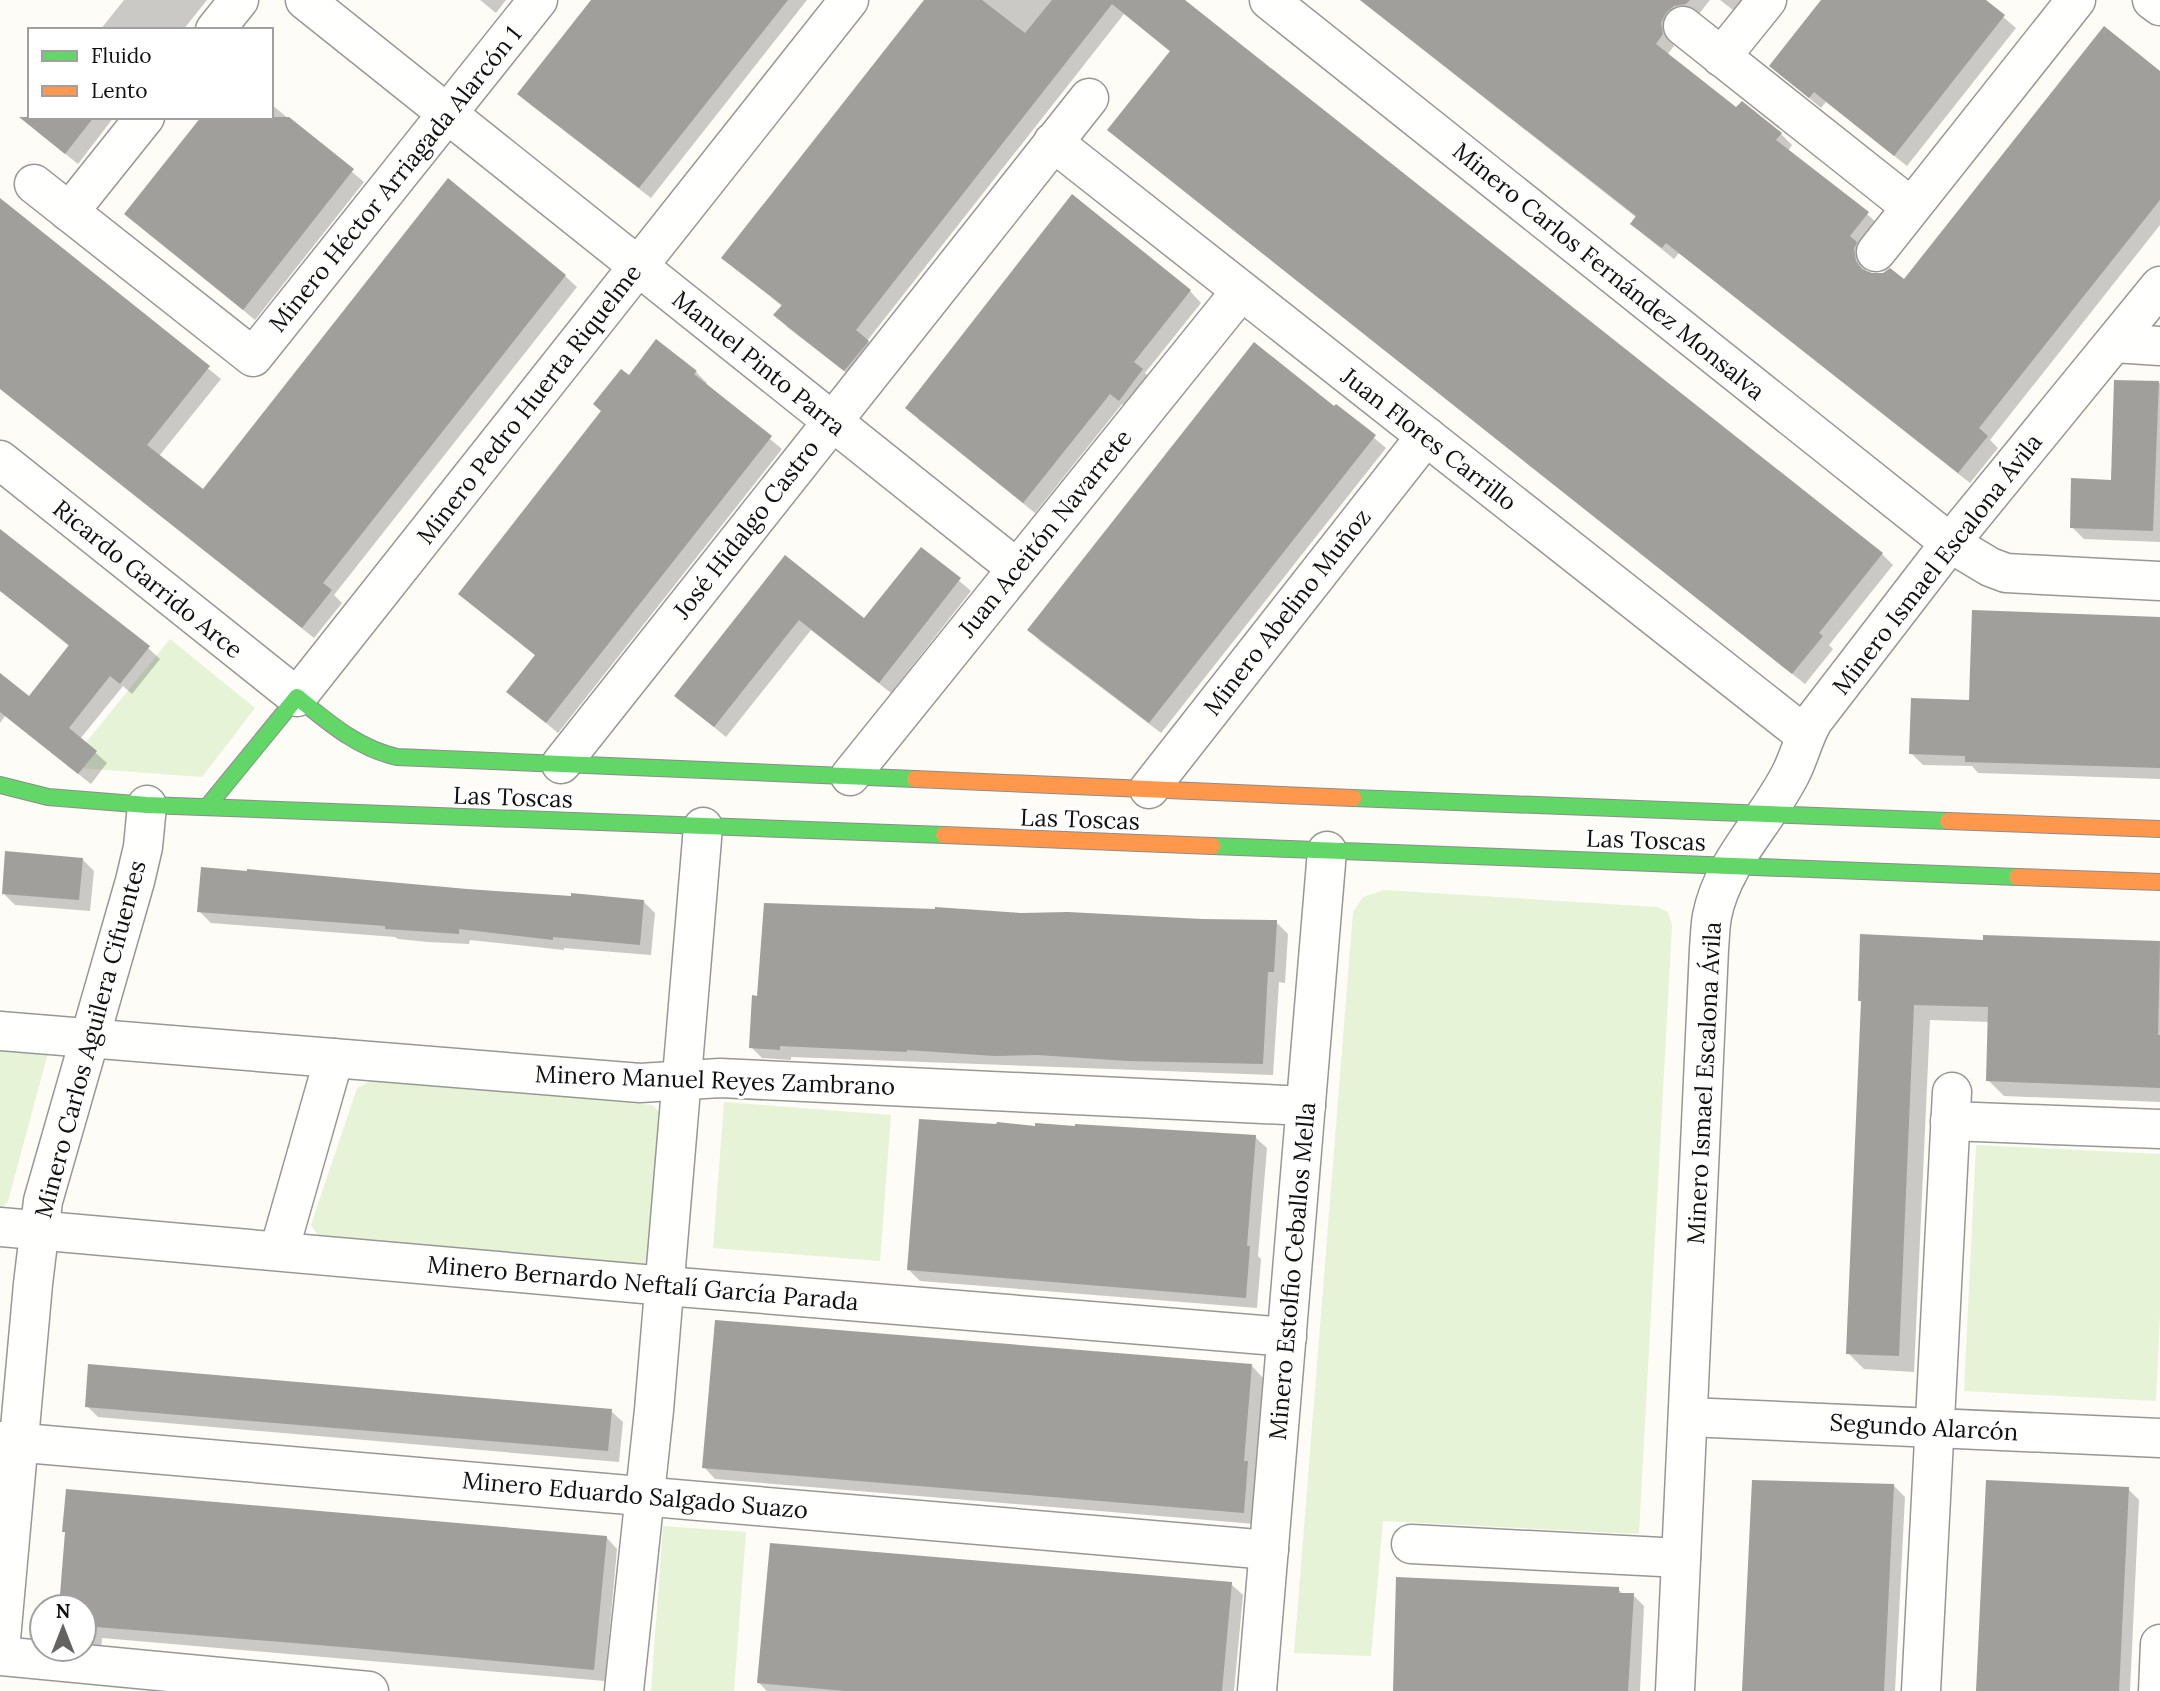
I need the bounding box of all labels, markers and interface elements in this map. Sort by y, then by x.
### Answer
street label: Minero Héctor Arriagada Alarcón 1 [262,20,528,338]
legend [28,28,273,119]
text: Fluido [91,42,152,69]
text: Lento [91,77,148,104]
street label: Minero Carlos Fernández Monsalva [1447,135,1771,407]
street label: Minero Pedro Huerta Riquelme [410,258,648,550]
street label: Manuel Pinto Parra [666,284,852,442]
street label: Juan Flores Carrillo [1334,360,1523,517]
street label: Juan Aceitón Navarrete [951,423,1138,644]
street label: Minero Ismael Escalona Ávila [1825,427,2049,701]
street label: José Hidalgo Castro [666,433,826,626]
street label: Ricardo Garrido Arce [47,493,249,665]
street label: Minero Abelino Muñoz [1196,502,1378,722]
street label: Las Toscas [453,779,573,815]
street label: Las Toscas [1020,801,1140,837]
street label: Las Toscas [1586,822,1706,858]
street label: Minero Carlos Aguilera Cifuentes [27,857,153,1221]
street label: Minero Ismael Escalona Ávila [1680,921,1728,1245]
street label: Minero Manuel Reyes Zambrano [534,1058,896,1102]
street label: Minero Estolfio Ceballos Mella [1262,1101,1322,1441]
street label: Minero Bernardo Neftalí García Parada [426,1249,860,1317]
street label: Segundo Alarcón [1829,1407,2019,1447]
street label: Minero Eduardo Salgado Suazo [461,1464,809,1526]
north arrow [28,1593,98,1663]
text: N [56,1599,71,1623]

